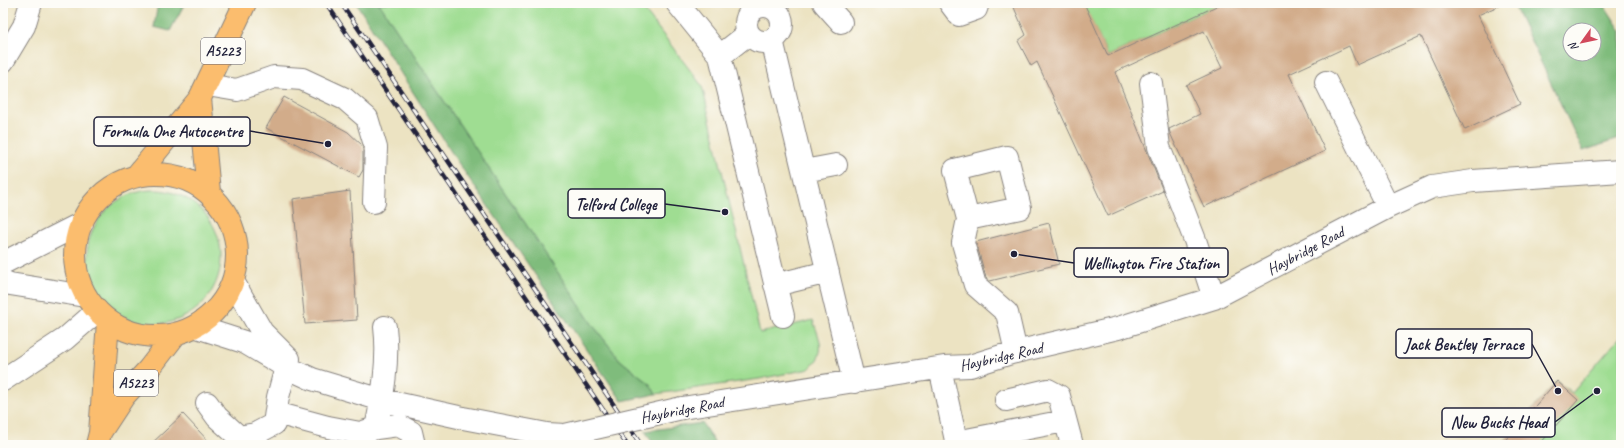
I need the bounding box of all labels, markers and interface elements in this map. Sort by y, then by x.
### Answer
north arrow [1562,22,1602,62]
road number: A5223 [201,38,245,64]
text: N [1565,39,1581,54]
callout: Formula One Autocentre [94,117,250,146]
text: Formula One Autocentre [101,121,244,142]
callout: Telford College [568,189,665,218]
text: Telford College [575,194,658,215]
street label: Haybridge Road [1263,221,1350,280]
callout: Wellington Fire Station [1074,248,1228,277]
text: Wellington Fire Station [1083,253,1221,274]
callout: Jack Bentley Terrace [1396,329,1532,358]
text: Jack Bentley Terrace [1403,334,1525,355]
street label: Haybridge Road [958,337,1047,376]
road number: A5223 [114,370,158,396]
street label: Haybridge Road [639,392,728,428]
callout: New Bucks Head [1442,408,1555,437]
text: New Bucks Head [1451,412,1551,433]

